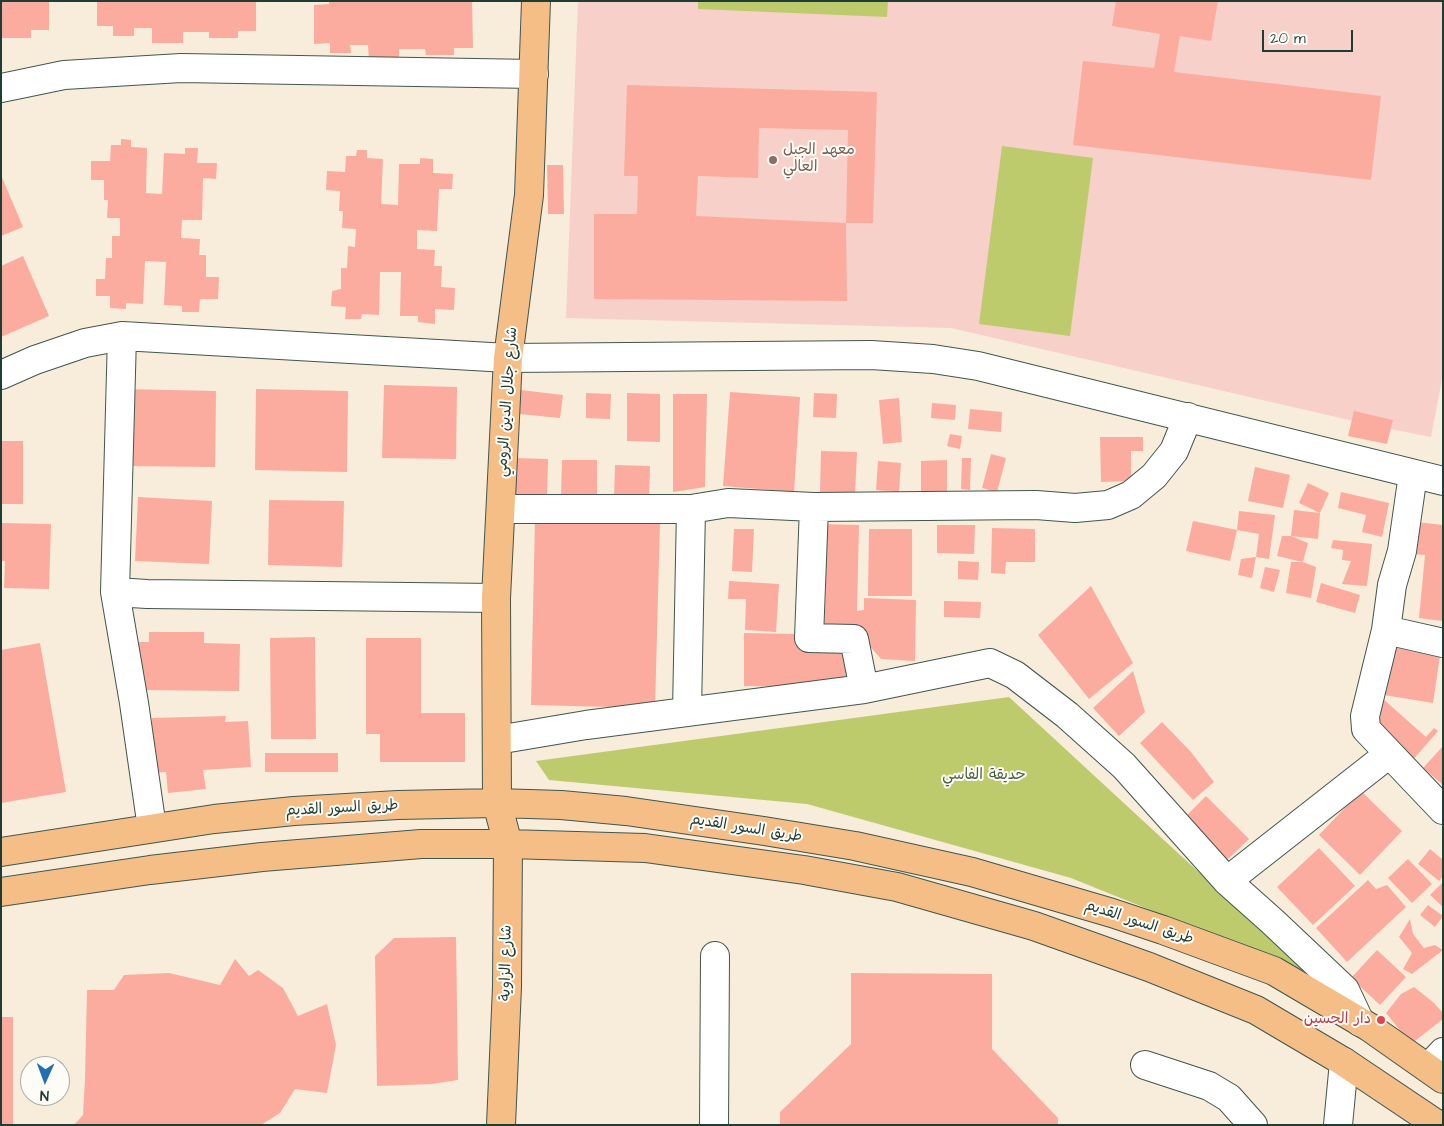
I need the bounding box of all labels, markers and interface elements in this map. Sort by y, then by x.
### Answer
scale bar [1264,20,1355,52]
text: 20 m [1270,28,1306,49]
place label: معهد الجبل العالي [783,142,855,177]
marker: معهد الجبل العالي [767,154,779,166]
street label: شارع جلال الدين الرومي [494,326,522,478]
park label: حديقة الفاسي [942,767,1026,785]
street label: طريق السور القديم [285,797,399,821]
street label: طريق السور القديم [689,811,803,847]
street label: طريق السور القديم [1082,897,1196,949]
street label: شارع الزاوية [497,925,517,1001]
place label: دار الحسين [1304,1011,1371,1029]
marker: دار الحسين [1375,1014,1387,1026]
north arrow [20,1056,70,1106]
text: N [40,1085,49,1105]

